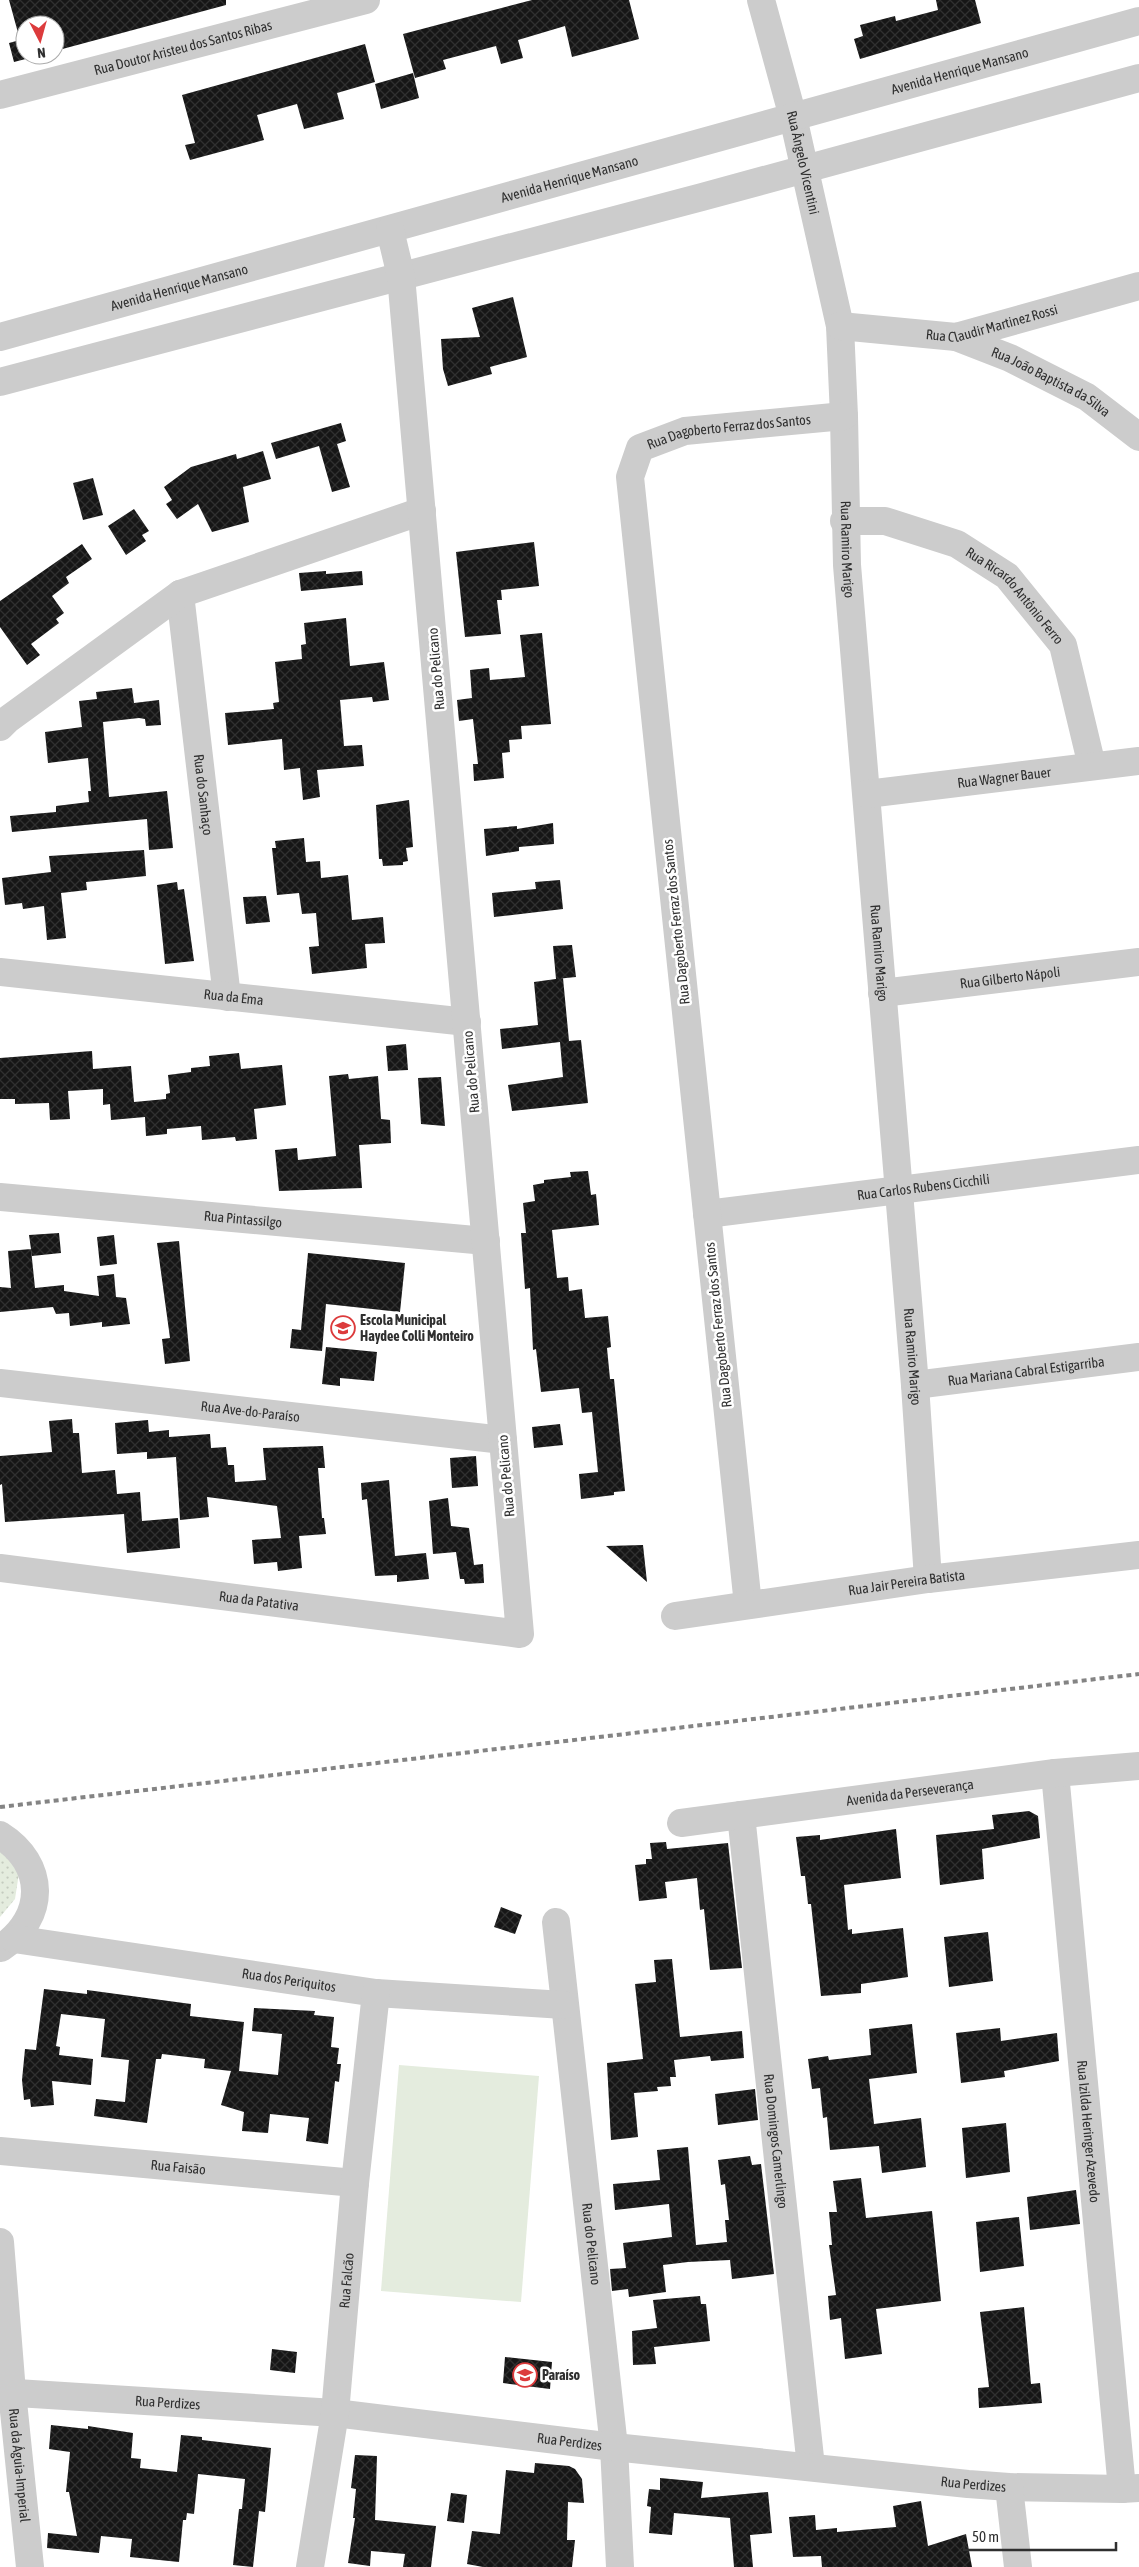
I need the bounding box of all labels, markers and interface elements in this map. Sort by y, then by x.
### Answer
north arrow [15,15,65,65]
street label: Rua Doutor Aristeu dos Santos Ribas [92,17,274,78]
street label: Avenida Henrique Mansano [889,44,1030,97]
text: N [36,45,46,61]
street label: Rua Ângelo Vicentini [784,109,823,216]
street label: Avenida Henrique Mansano [499,152,640,206]
street label: Avenida Henrique Mansano [109,261,250,314]
street label: Rua Claudir Martinez Rossi [925,301,1060,345]
street label: Rua João Baptista da Silva [989,344,1113,420]
street label: Rua Dagoberto Ferraz dos Santos [645,411,811,453]
street label: Rua Ramiro Marigo [838,501,858,599]
street label: Rua Ricardo Antônio Ferro [963,544,1067,647]
street label: Rua do Pelicano [424,627,448,711]
street label: Rua do Sanhaço [191,753,216,836]
street label: Rua Wagner Bauer [956,764,1053,791]
street label: Rua Dagoberto Ferraz dos Santos [659,839,693,1005]
street label: Rua Ramiro Marigo [867,904,891,1002]
street label: Rua Gilberto Nápoli [959,964,1061,992]
street label: Rua da Ema [203,986,264,1008]
street label: Rua do Pelicano [459,1030,483,1114]
street label: Rua Carlos Rubens Cicchili [856,1171,991,1203]
street label: Rua Pintassilgo [203,1207,283,1231]
street label: Rua Dagoberto Ferraz dos Santos [701,1242,735,1408]
street label: Rua Ramiro Marigo [901,1307,924,1406]
place label: Escola Municipal Haydee Colli Monteiro [360,1312,474,1344]
school or university icon: Escola Municipal Haydee Colli Monteiro [330,1315,356,1341]
street label: Rua Mariana Cabral Estigarriba [947,1353,1105,1389]
street label: Rua Ave-do-Paraíso [200,1398,301,1425]
street label: Rua do Pelicano [494,1434,518,1518]
street label: Rua Jair Pereira Batista [847,1567,966,1599]
street label: Rua da Patativa [218,1588,300,1614]
street label: Avenida da Perseverança [845,1776,975,1809]
street label: Rua dos Periquitos [241,1965,337,1995]
street label: Rua Izilda Heringer Azevedo [1074,2060,1103,2203]
street label: Rua Domingos Camerlingo [761,2073,791,2209]
street label: Rua Faisão [150,2157,207,2178]
street label: Rua do Pelicano [579,2202,604,2286]
street label: Rua Falcão [336,2252,357,2309]
school or university icon: Paraíso [512,2362,538,2388]
place label: Paraíso [542,2367,581,2383]
street label: Rua Perdizes [134,2392,201,2413]
street label: Rua da Águia-Imperial [6,2407,33,2523]
street label: Rua Perdizes [536,2430,603,2454]
street label: Rua Perdizes [940,2473,1007,2495]
scale bar [964,2520,1116,2552]
text: 50 m [972,2528,999,2545]

